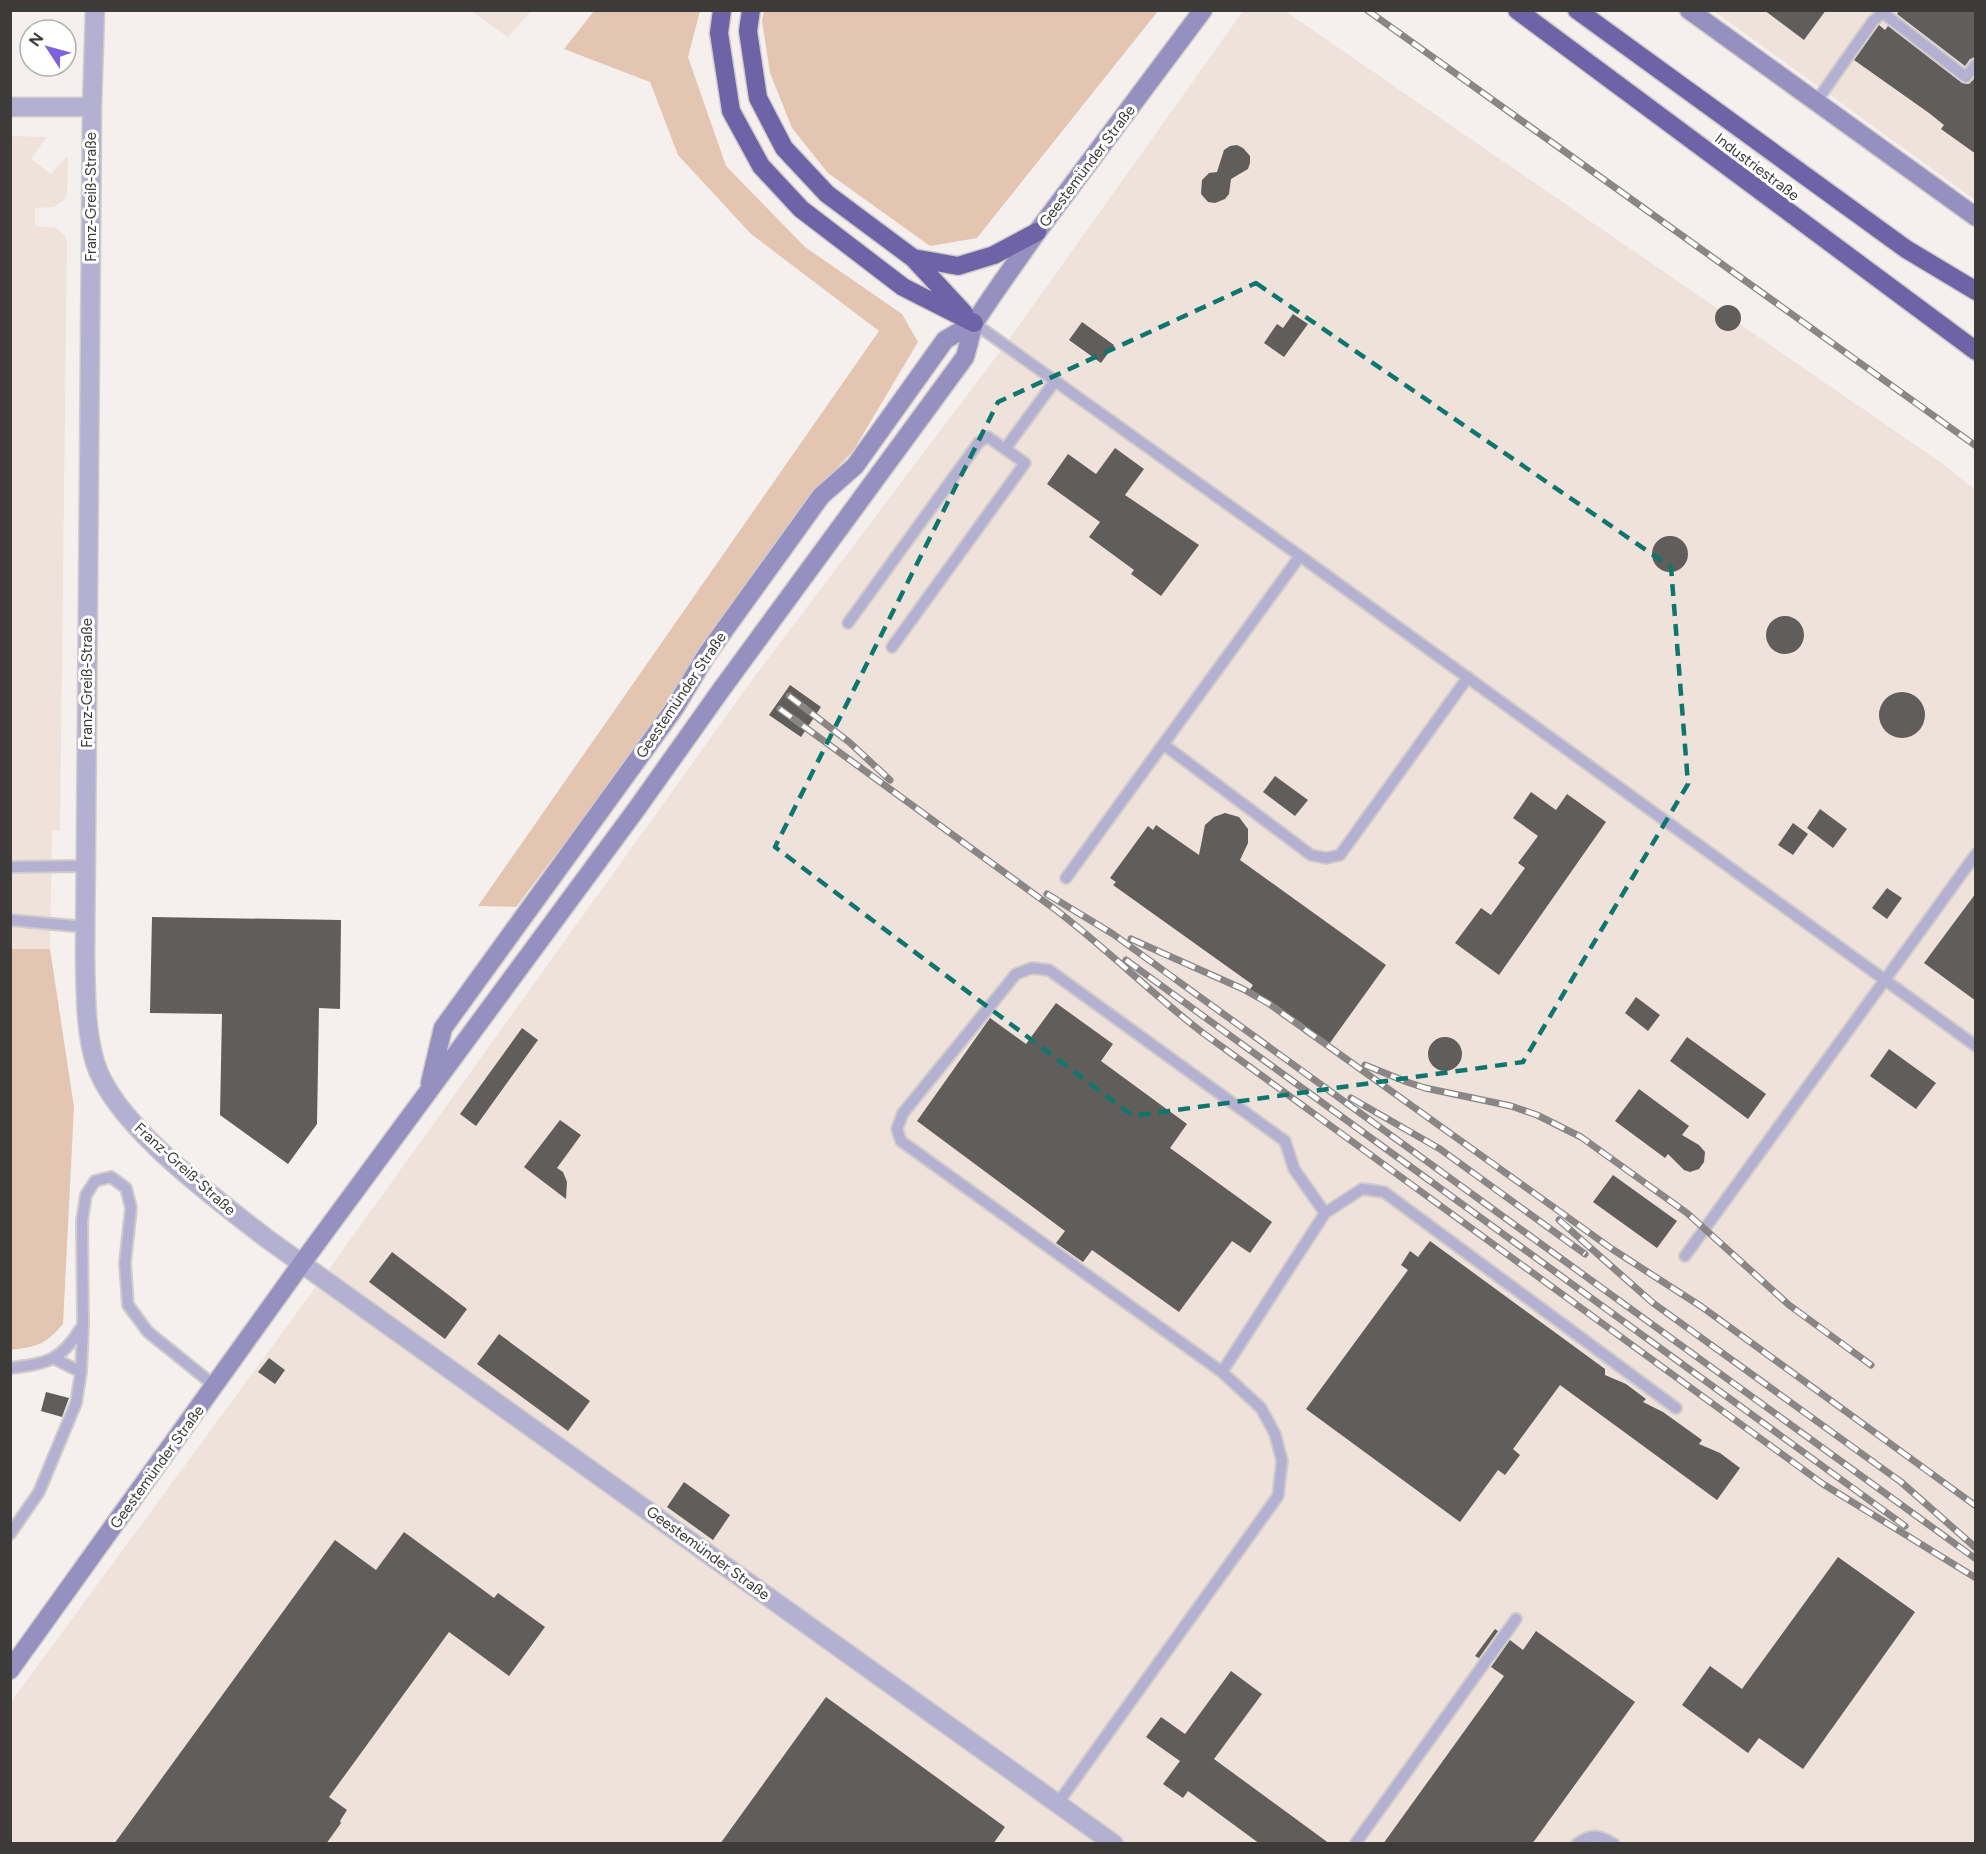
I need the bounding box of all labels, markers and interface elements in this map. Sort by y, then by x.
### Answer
north arrow [18,18,78,78]
text: N [25,29,48,50]
street label: Geestemünder Straße [1035,101,1139,231]
street label: Industriestraße [1711,129,1803,205]
street label: Franz-Greiß-Straße [82,132,100,262]
street label: Franz-Greiß-Straße [78,618,96,748]
street label: Geestemünder Straße [632,629,730,761]
street label: Franz-Greiß-Straße [131,1119,239,1219]
street label: Geestemünder Straße [106,1402,208,1532]
street label: Geestemünder Straße [643,1502,773,1604]

